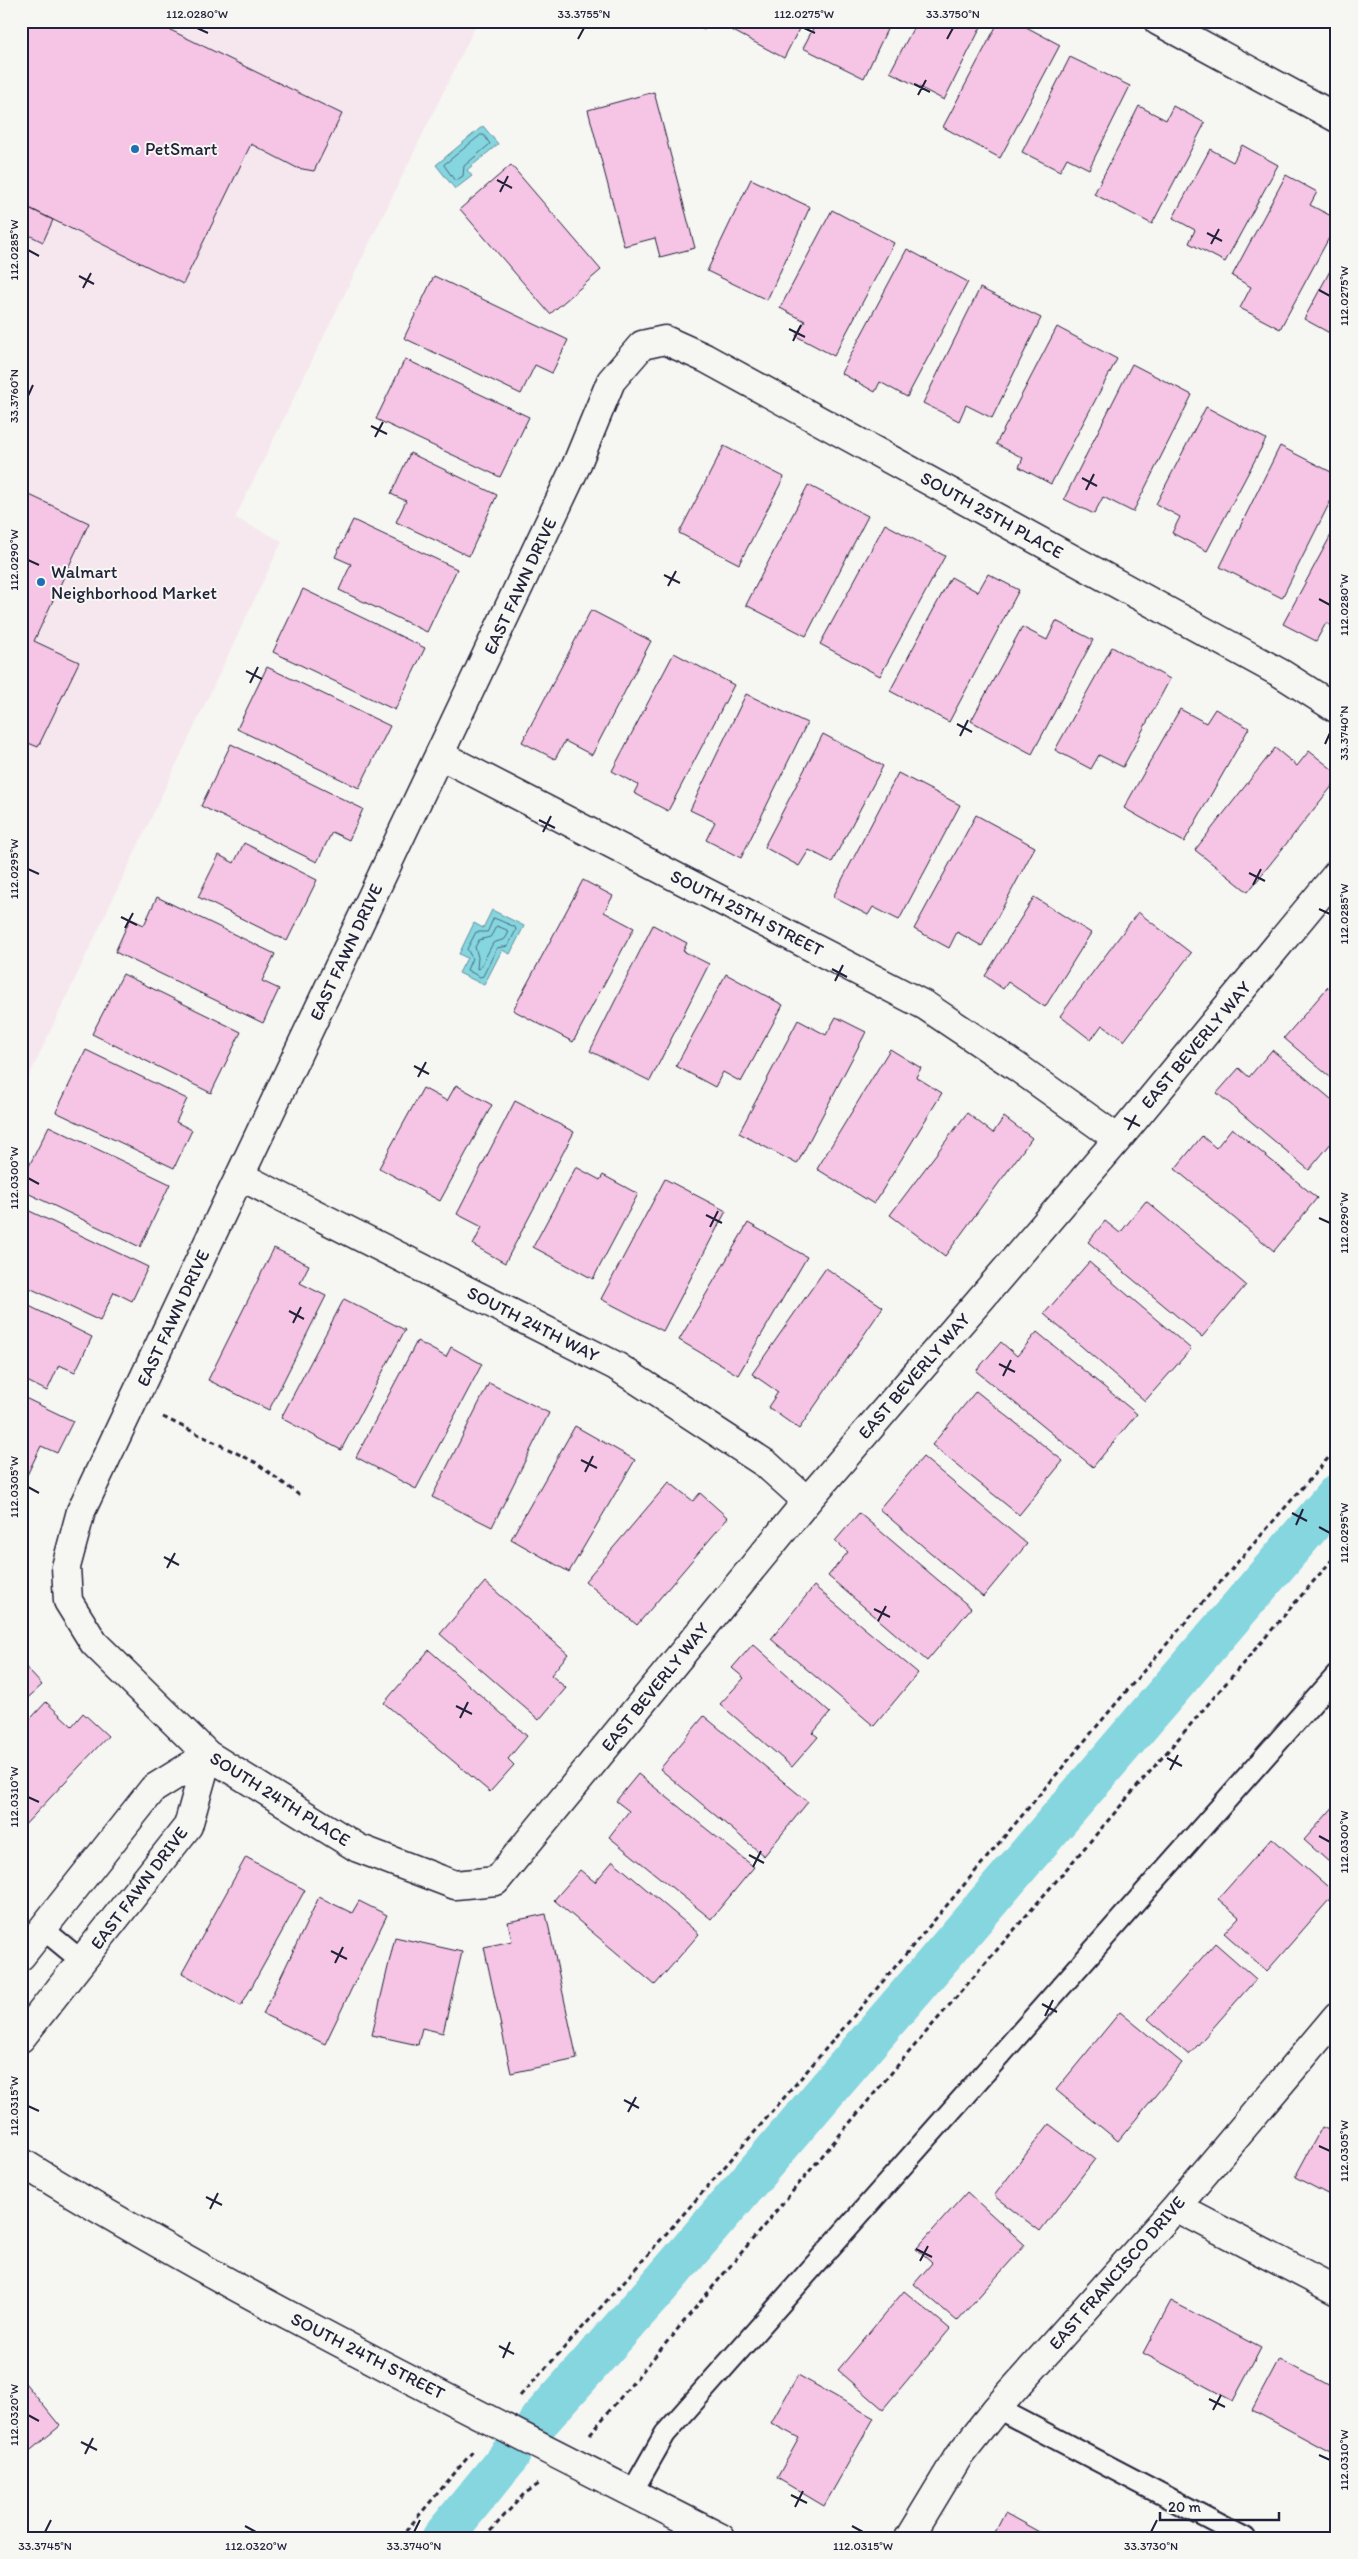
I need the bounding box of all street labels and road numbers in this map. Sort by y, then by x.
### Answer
street label: SOUTH 25TH PLACE [917,467,1067,563]
street label: EAST FAWN DRIVE [479,514,561,658]
street label: SOUTH 25TH STREET [667,865,827,961]
street label: EAST FAWN DRIVE [305,880,387,1024]
street label: EAST BEVERLY WAY [1136,976,1256,1113]
street label: EAST FAWN DRIVE [132,1246,214,1390]
street label: SOUTH 24TH WAY [463,1281,603,1367]
street label: EAST BEVERLY WAY [853,1308,975,1443]
street label: EAST BEVERLY WAY [596,1617,714,1756]
street label: SOUTH 24TH PLACE [206,1747,354,1851]
street label: EAST FAWN DRIVE [86,1822,192,1954]
street label: EAST FRANCISCO DRIVE [1044,2192,1190,2354]
street label: SOUTH 24TH STREET [287,2308,449,2404]

